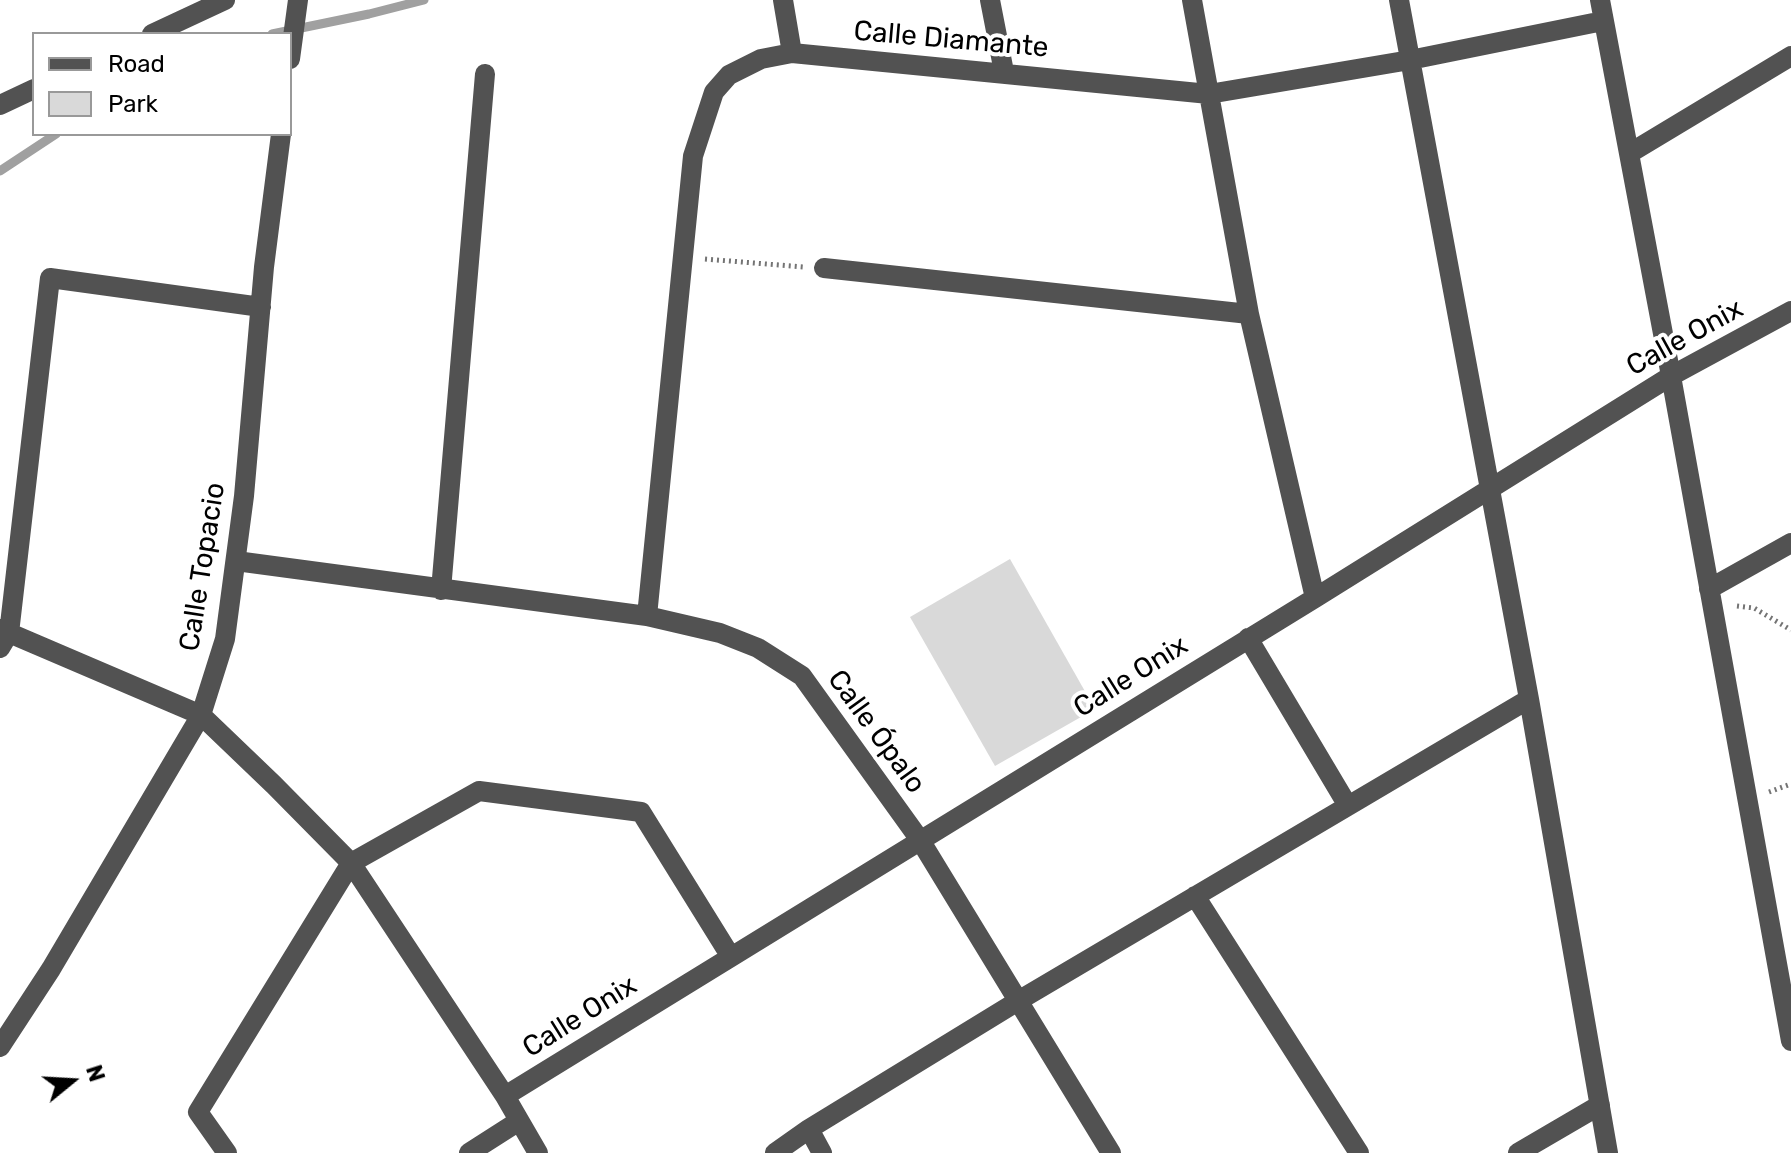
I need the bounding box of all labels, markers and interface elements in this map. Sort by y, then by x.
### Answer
street label: Calle Diamante [852,15,1050,65]
legend [32,32,292,136]
text: Road [108,50,165,78]
text: Park [108,90,158,118]
street label: Calle Onix [1621,292,1749,384]
street label: Calle Topacio [173,480,233,654]
street label: Calle Onix [1068,629,1194,725]
street label: Calle Ópalo [820,664,932,800]
street label: Calle Onix [517,969,643,1065]
north arrow [32,1041,112,1121]
text: N [80,1062,111,1085]

